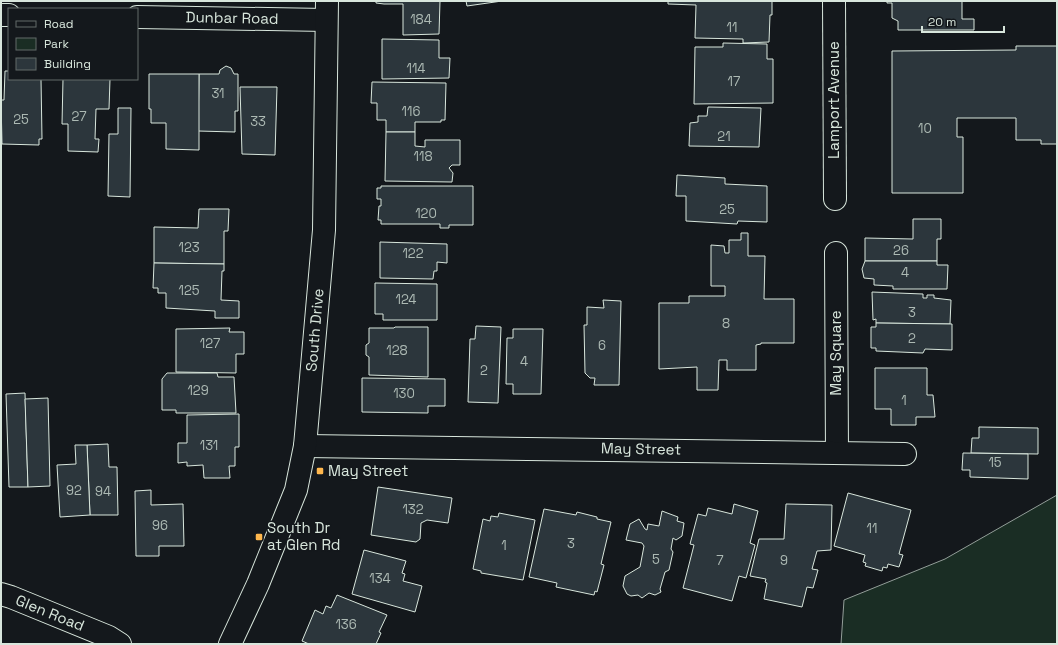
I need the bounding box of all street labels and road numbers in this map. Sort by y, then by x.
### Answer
street label: Dunbar Road [185,7,279,28]
street label: Lamport Avenue [824,41,843,159]
street label: South Drive [301,287,328,372]
street label: May Square [826,310,845,396]
street label: May Street [601,438,681,459]
street label: Glen Road [13,590,87,635]

